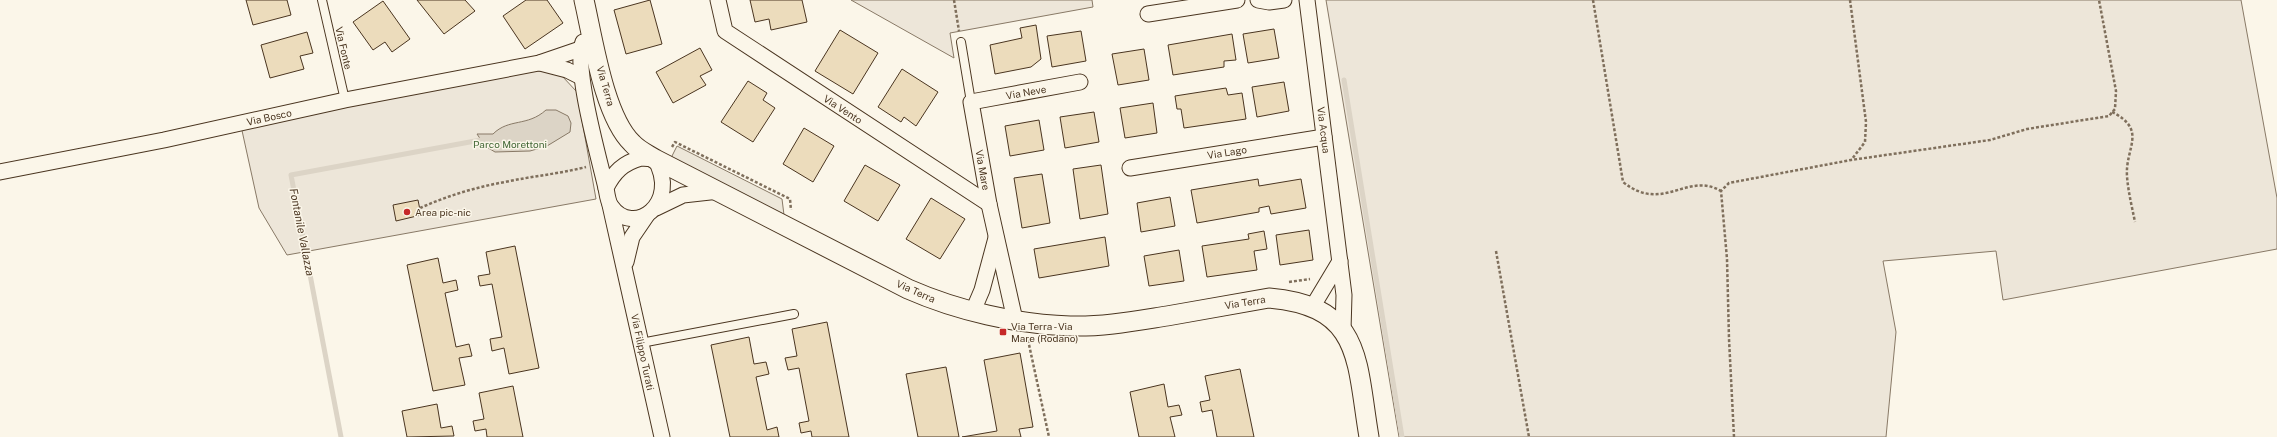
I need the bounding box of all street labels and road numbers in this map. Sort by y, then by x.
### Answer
street label: Via Fonte [333,25,355,71]
street label: Via Terra [595,65,617,107]
street label: Via Neve [1005,82,1047,101]
street label: Via Vento [821,92,865,126]
street label: Via Bosco [245,106,293,128]
street label: Via Acqua [1315,106,1333,154]
street label: Via Lago [1206,143,1248,161]
street label: Via Mare [974,149,993,192]
street label: Via Terra [895,277,937,305]
street label: Via Terra [1224,293,1266,311]
street label: Via Filippo Turati [629,313,657,391]

